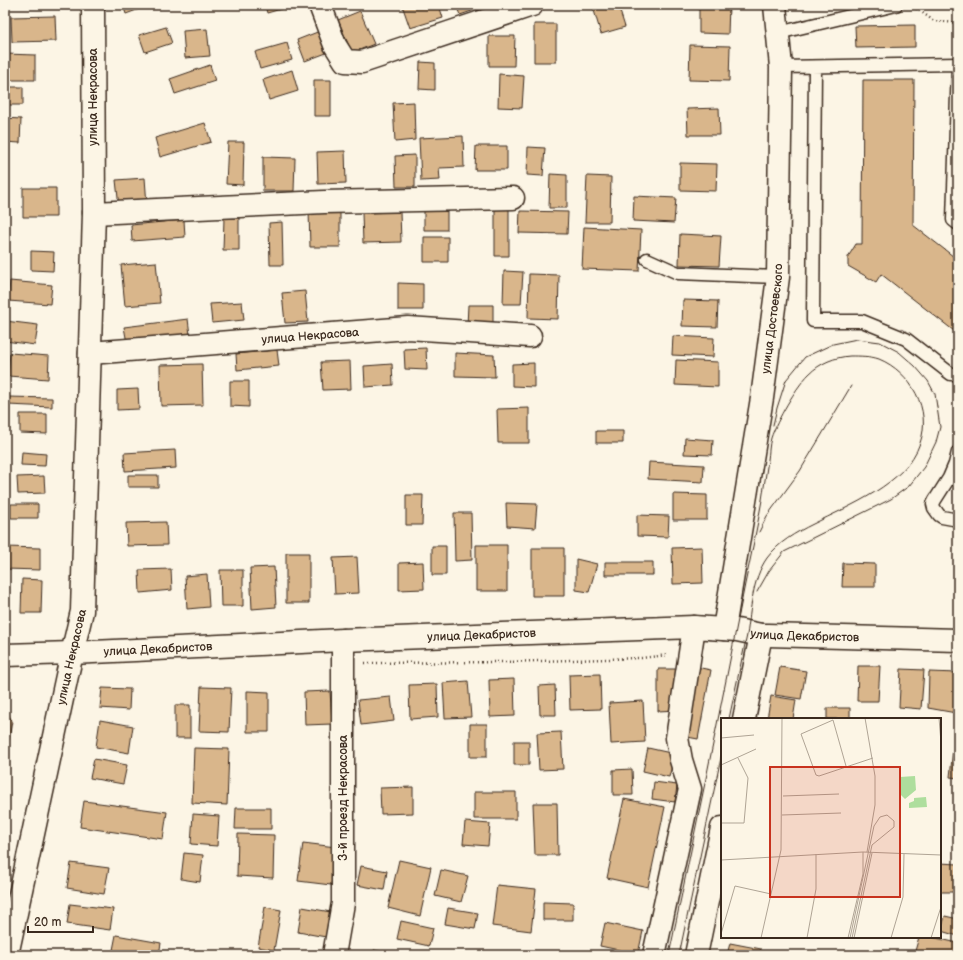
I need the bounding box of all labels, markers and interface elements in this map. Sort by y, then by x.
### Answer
street label: улица Некрасова [86,48,101,146]
street label: улица Достоевского [758,264,786,375]
street label: улица Некрасова [261,325,360,347]
street label: улица Некрасова [54,608,90,706]
street label: улица Декабристов [427,626,537,645]
street label: улица Декабристов [749,626,860,645]
street label: улица Декабристов [103,639,213,659]
inset map [721,718,941,938]
street label: 3-й проезд Некрасова [336,735,351,861]
scale bar [28,908,93,934]
text: 20 m [34,915,61,930]

